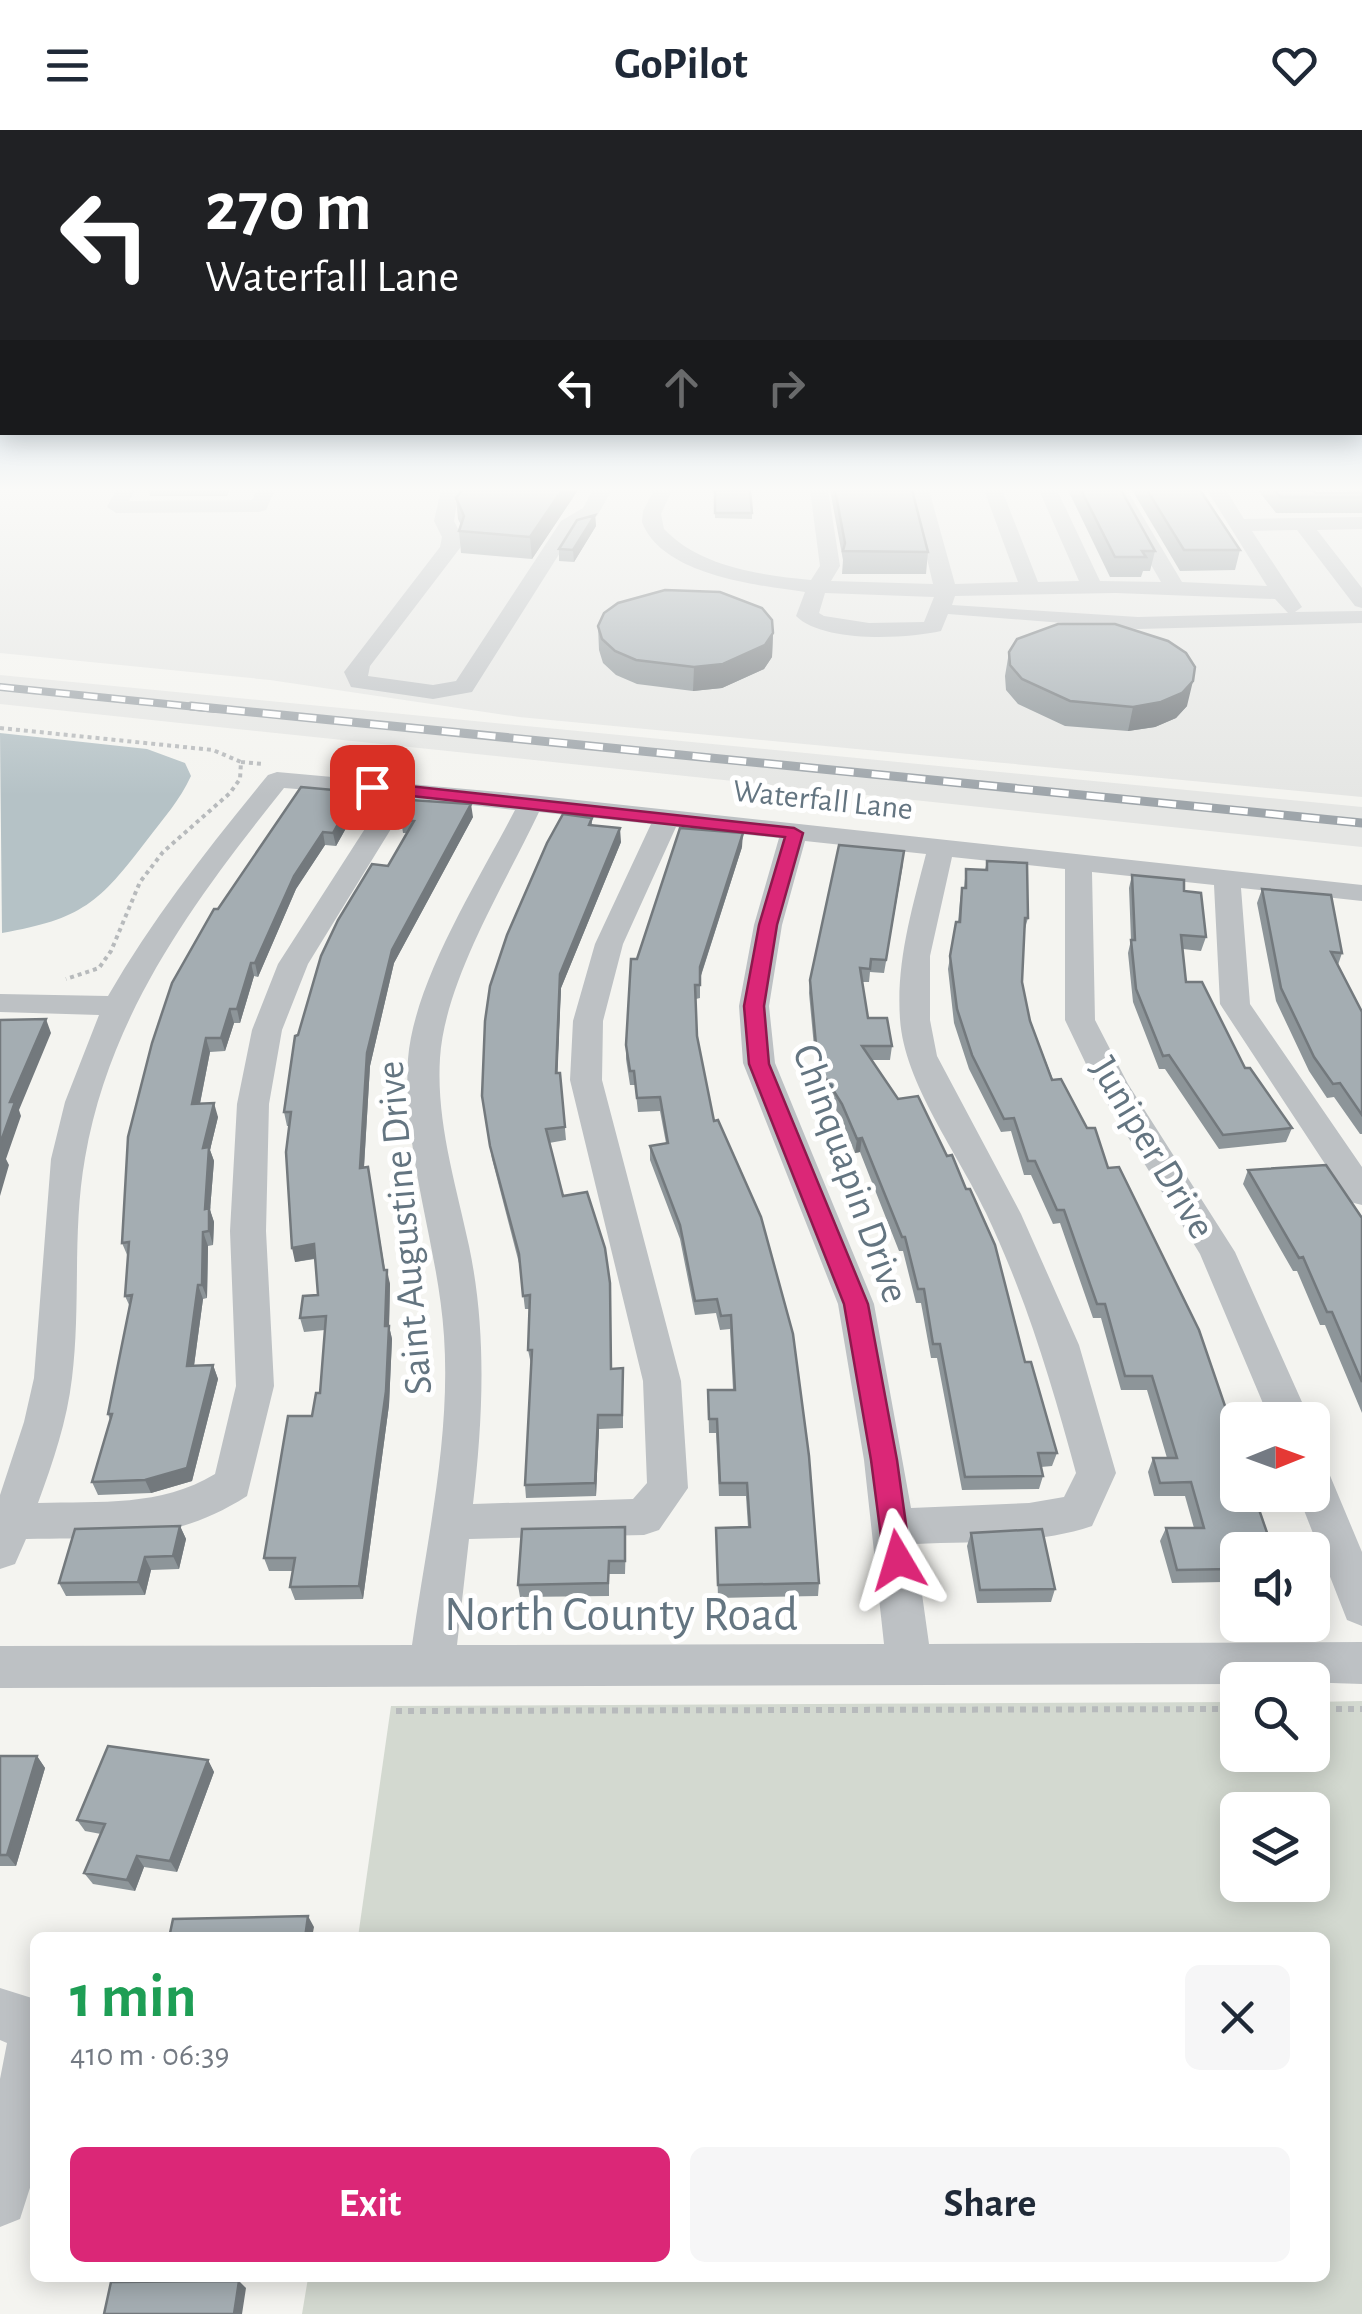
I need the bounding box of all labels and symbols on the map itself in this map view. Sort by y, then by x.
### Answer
pin [330,745,415,830]
street label: Waterfall Lane [731,775,914,825]
street label: Chinquapin Drive [785,1039,915,1308]
street label: Juniper Drive [1083,1050,1222,1246]
street label: Saint Augustine Drive [370,1059,440,1396]
north arrow [1220,1402,1330,1512]
position arrow [846,1508,950,1612]
street label: North County Road [444,1592,798,1640]

